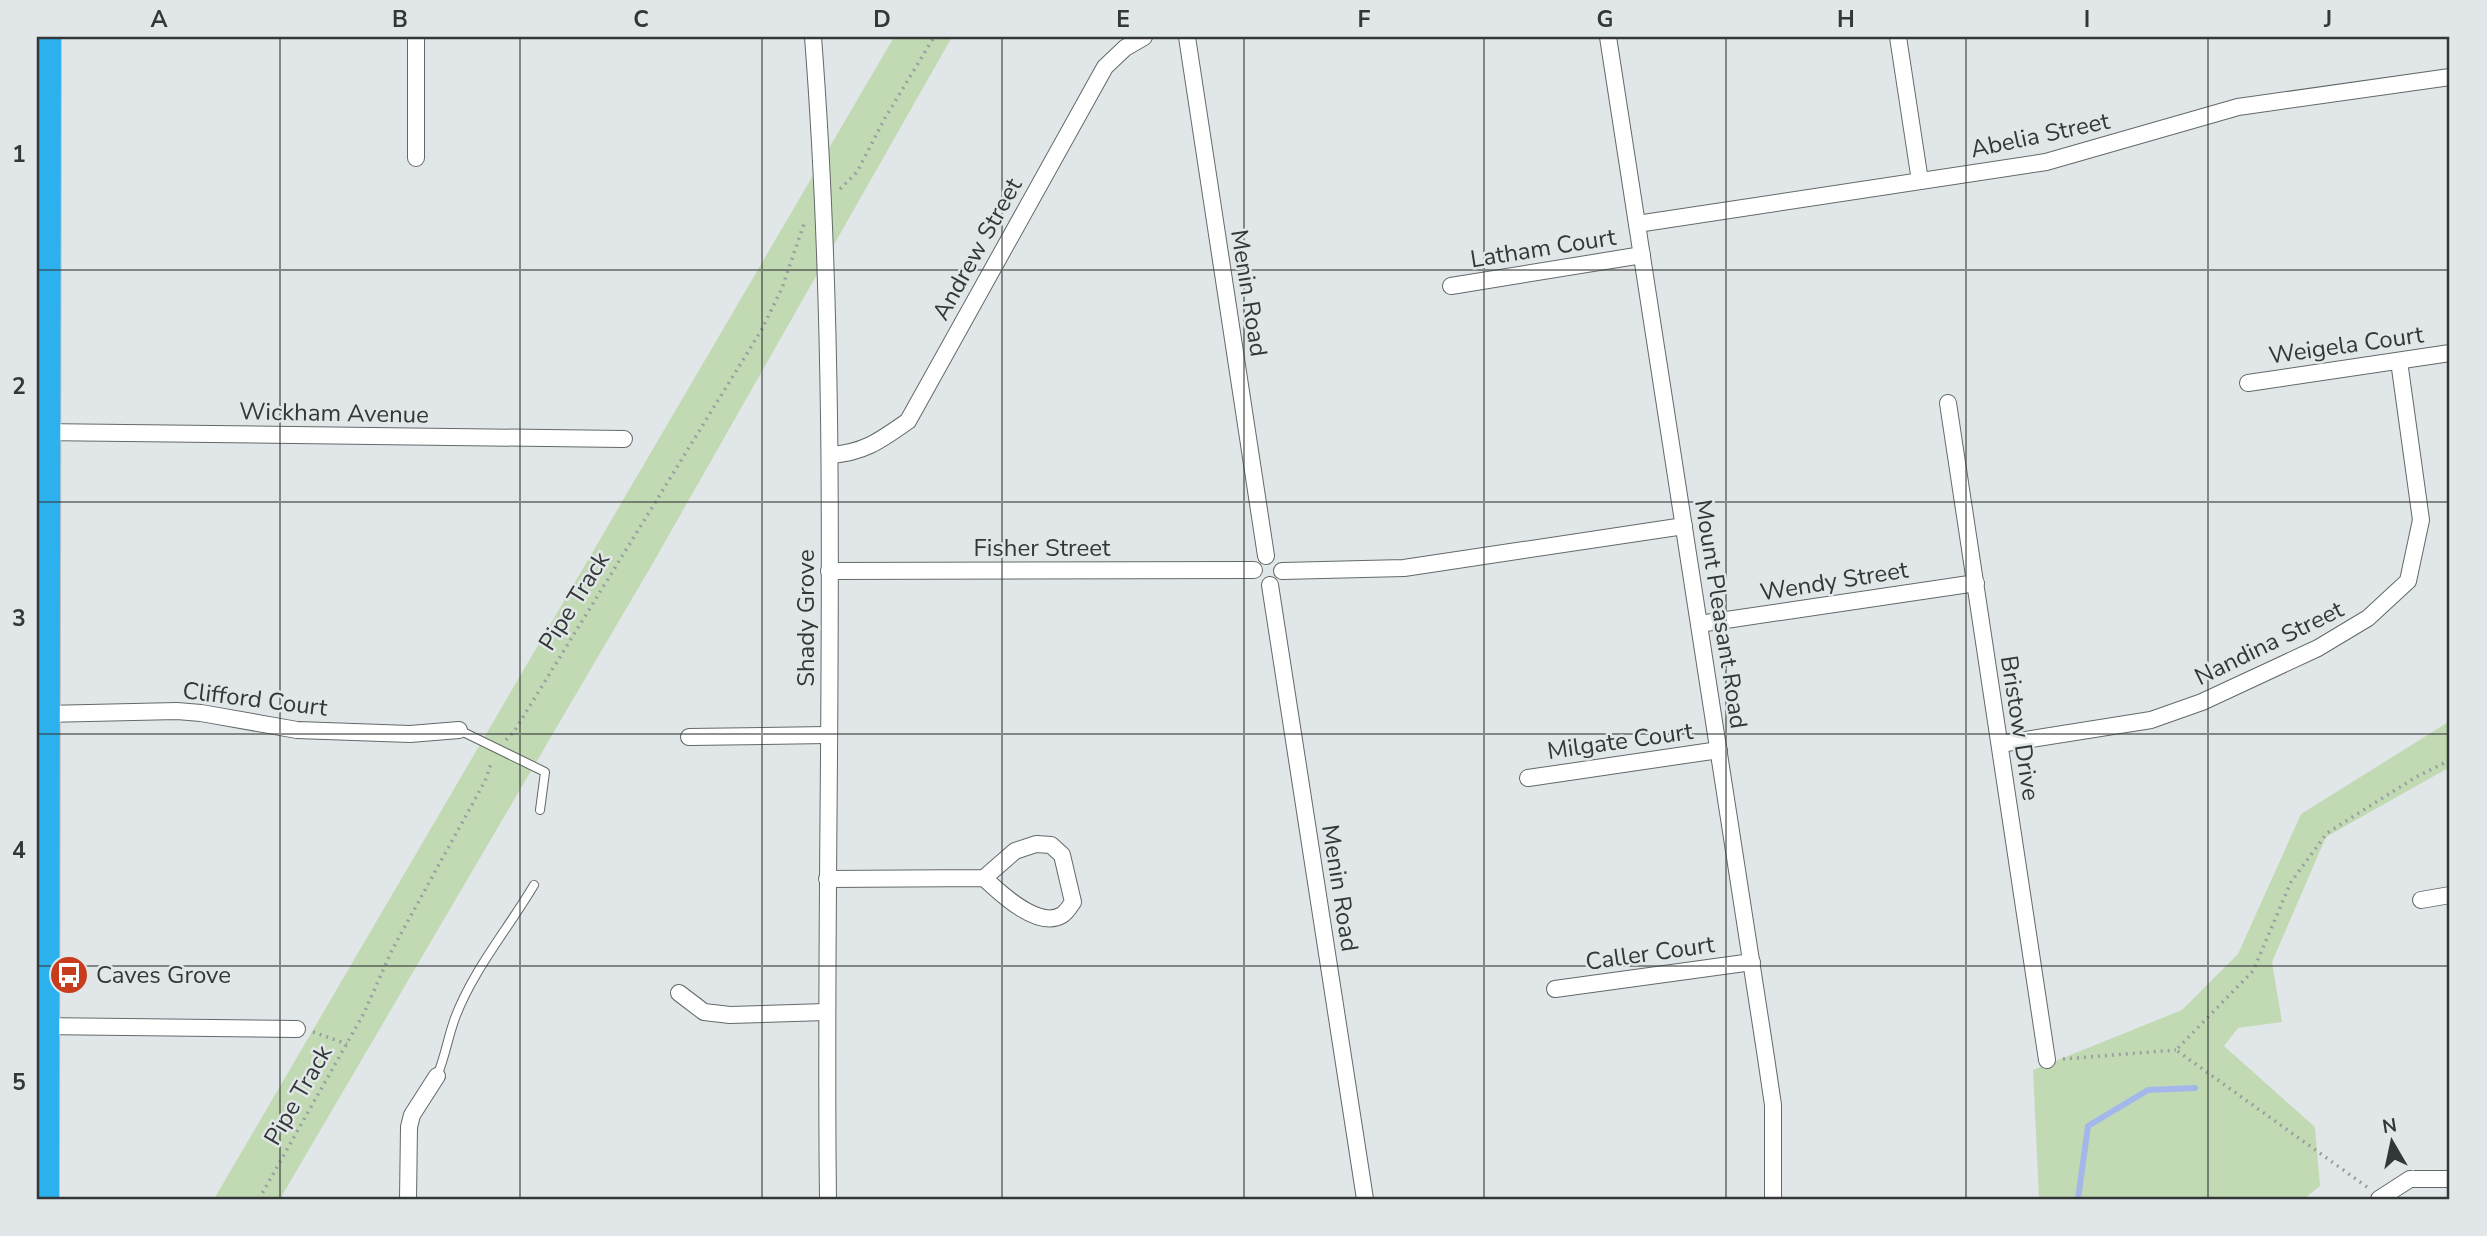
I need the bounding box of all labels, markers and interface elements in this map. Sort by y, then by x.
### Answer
text: A [150,4,168,35]
text: B [392,4,408,35]
text: C [633,4,649,35]
text: D [873,4,891,35]
text: E [1116,4,1130,35]
text: F [1358,4,1371,35]
text: G [1597,4,1613,35]
text: H [1837,4,1855,35]
text: I [2084,4,2090,35]
text: J [2323,4,2332,35]
street label: Abelia Street [1968,105,2113,165]
text: 1 [12,139,26,170]
street label: Andrew Street [925,172,1030,326]
street label: Latham Court [1468,221,1619,275]
street label: Menin Road [1223,227,1275,359]
street label: Weigela Court [2267,318,2426,372]
text: 2 [12,371,26,402]
street label: Wickham Avenue [239,395,429,431]
street label: Mount Pleasant Road [1687,497,1755,731]
street label: Fisher Street [974,532,1111,564]
street label: Pipe Track [531,545,617,656]
street label: Shady Grove [790,549,822,687]
street label: Wendy Street [1758,553,1911,608]
street label: Nandina Street [2189,593,2349,693]
text: 3 [12,603,26,634]
street label: Bristow Drive [1993,653,2047,803]
street label: Clifford Court [181,674,330,724]
street label: Milgate Court [1545,715,1696,767]
street label: Menin Road [1314,822,1366,954]
text: 4 [12,835,26,866]
street label: Caller Court [1583,928,1717,978]
bus stop icon: Caves Grove [48,954,90,996]
place label: Caves Grove [96,959,231,991]
street label: Pipe Track [256,1038,340,1151]
text: 5 [12,1067,26,1098]
north arrow [2358,1106,2428,1176]
text: N [2380,1112,2399,1140]

